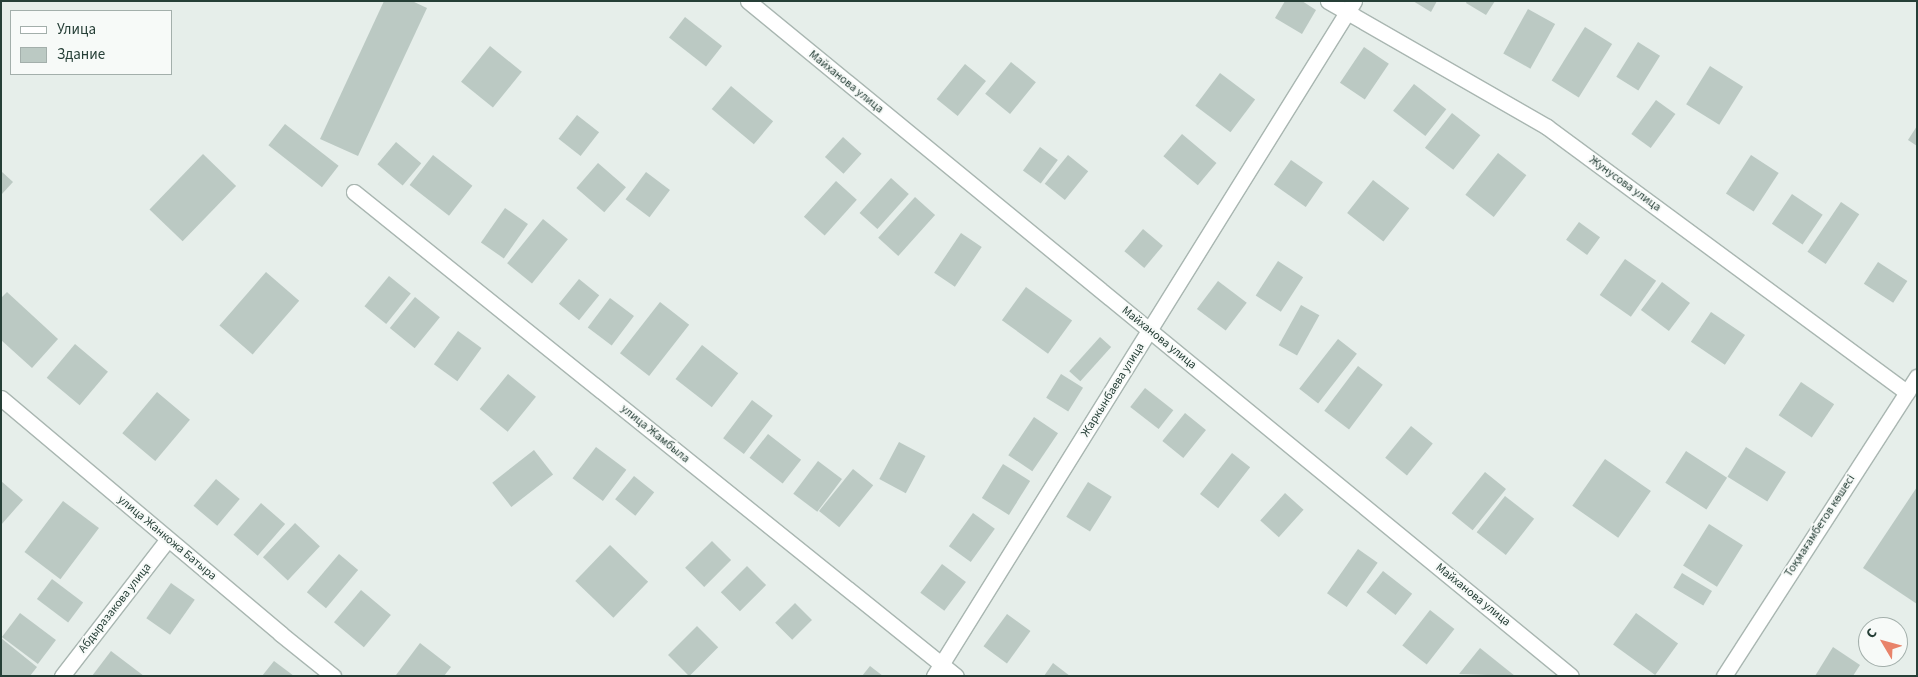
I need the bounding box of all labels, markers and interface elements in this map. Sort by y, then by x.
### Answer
legend [10,10,172,75]
text: Улица [57,19,96,40]
text: Здание [57,44,105,65]
street label: Майханова улица [806,47,886,117]
street label: Жунусова улица [1586,153,1664,215]
street label: Майханова улица [1119,303,1199,373]
street label: Жаркынбаева улица [1078,340,1148,440]
street label: улица Жамбыла [618,402,692,466]
street label: Тоқмағамбетов көшесі [1782,472,1858,580]
street label: улица Жанкожа Батыра [115,492,219,584]
street label: Абдыразакова улица [76,560,154,656]
street label: Майханова улица [1433,560,1513,630]
north arrow [1858,617,1908,667]
text: С [1861,624,1882,643]

